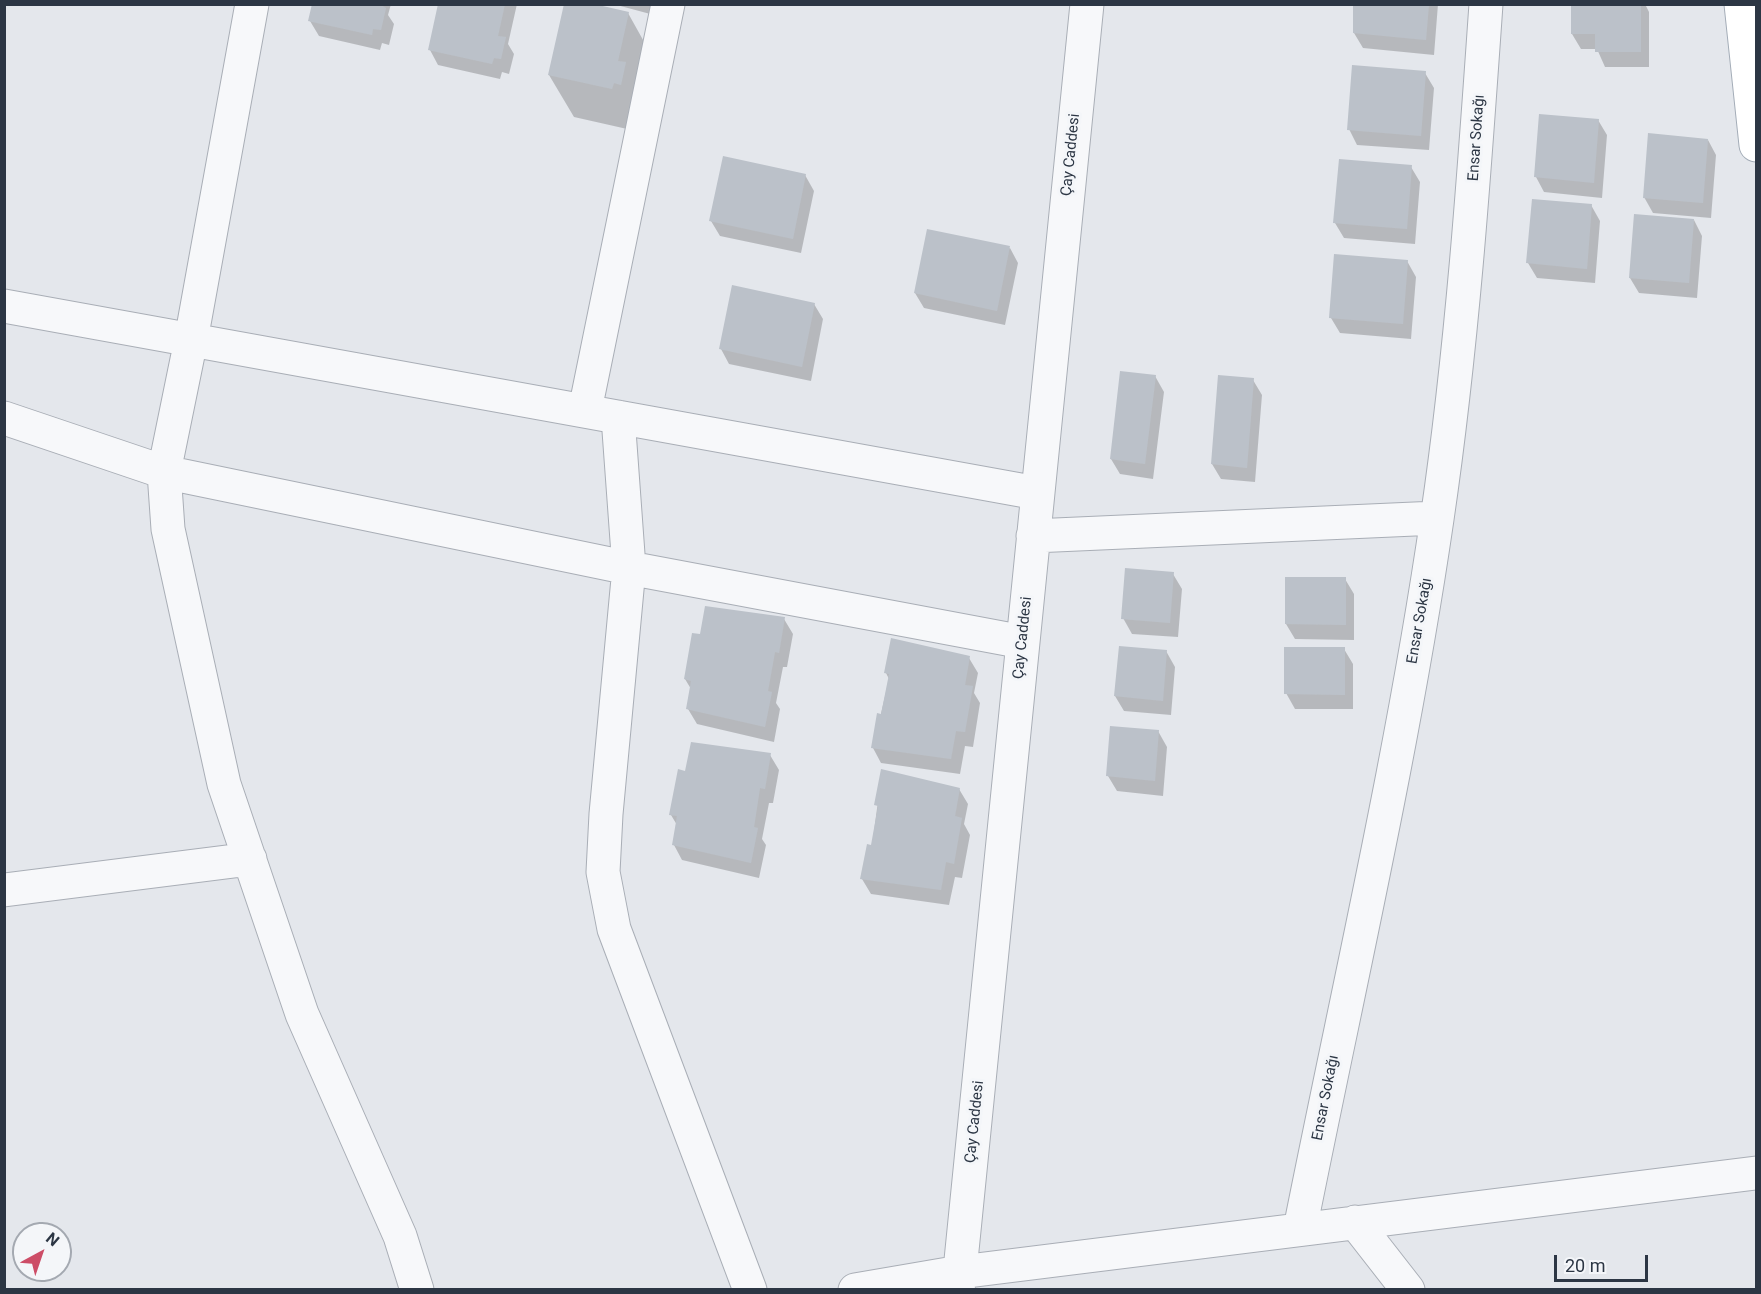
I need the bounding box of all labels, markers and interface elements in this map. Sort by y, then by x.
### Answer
street label: Ensar Sokağı [1465,94,1489,182]
street label: Çay Caddesi [1058,113,1084,197]
street label: Ensar Sokağı [1404,577,1436,665]
street label: Çay Caddesi [1010,596,1036,680]
street label: Ensar Sokağı [1309,1054,1343,1142]
street label: Çay Caddesi [962,1080,988,1164]
north arrow [12,1222,72,1282]
text: N [42,1228,63,1250]
scale bar [1557,1243,1652,1281]
text: 20 m [1565,1255,1605,1276]

